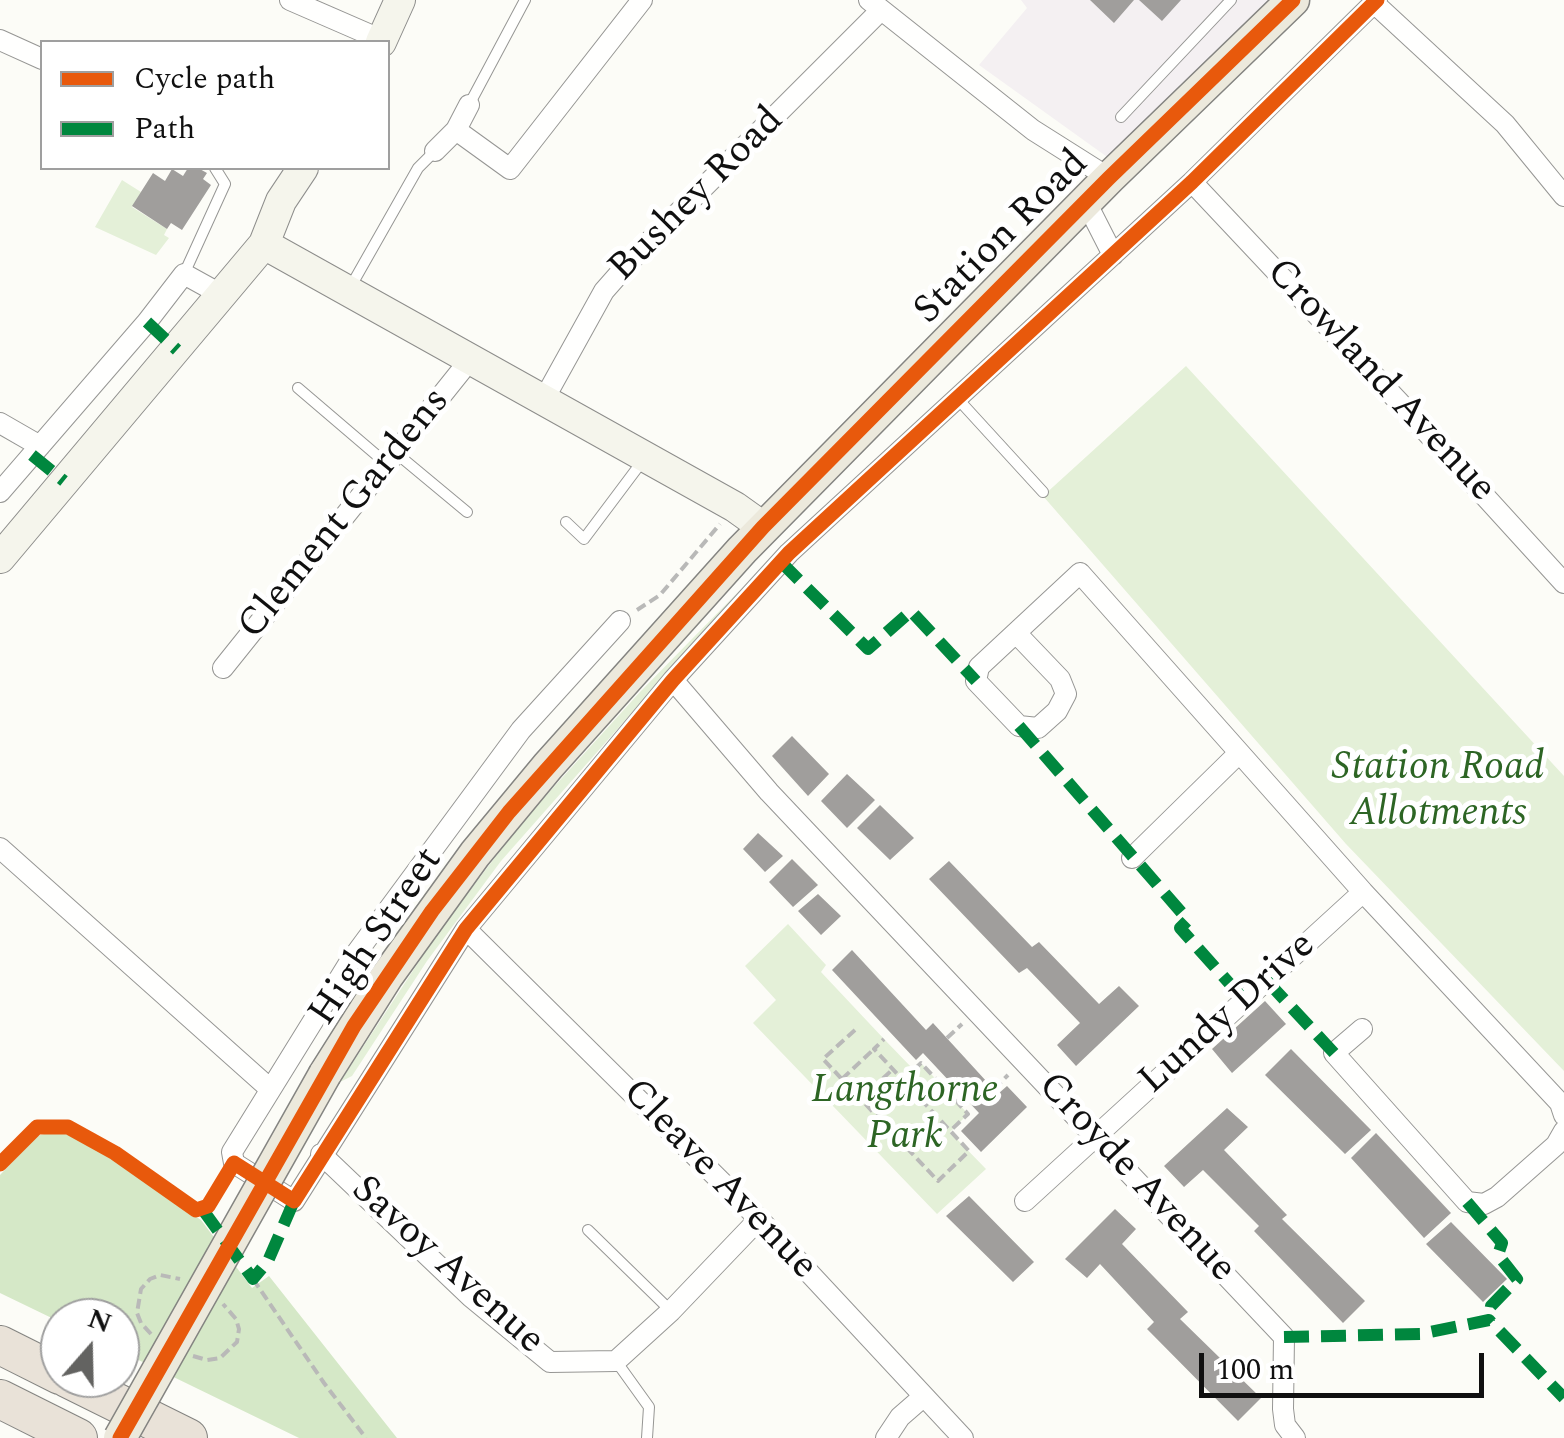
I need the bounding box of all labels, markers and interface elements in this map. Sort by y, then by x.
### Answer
legend [40,40,390,170]
text: Cycle path [134,56,275,102]
street label: Bushey Road [600,98,796,294]
text: Path [134,106,195,152]
street label: Station Road [906,142,1100,336]
street label: Crowland Avenue [1254,250,1504,514]
street label: Clement Gardens [230,380,462,650]
park label: Station Road Allotments [1332,746,1544,840]
street label: High Street [301,840,455,1036]
street label: Lundy Drive [1131,923,1327,1107]
street label: Croyde Avenue [1026,1064,1244,1294]
park label: Langthorne Park [811,1069,999,1163]
street label: Cleave Avenue [610,1071,826,1291]
street label: Savoy Avenue [339,1168,553,1366]
text: N [82,1297,118,1345]
north arrow [40,1298,140,1398]
scale bar [1204,1333,1489,1395]
text: 100 m [1216,1347,1294,1393]

